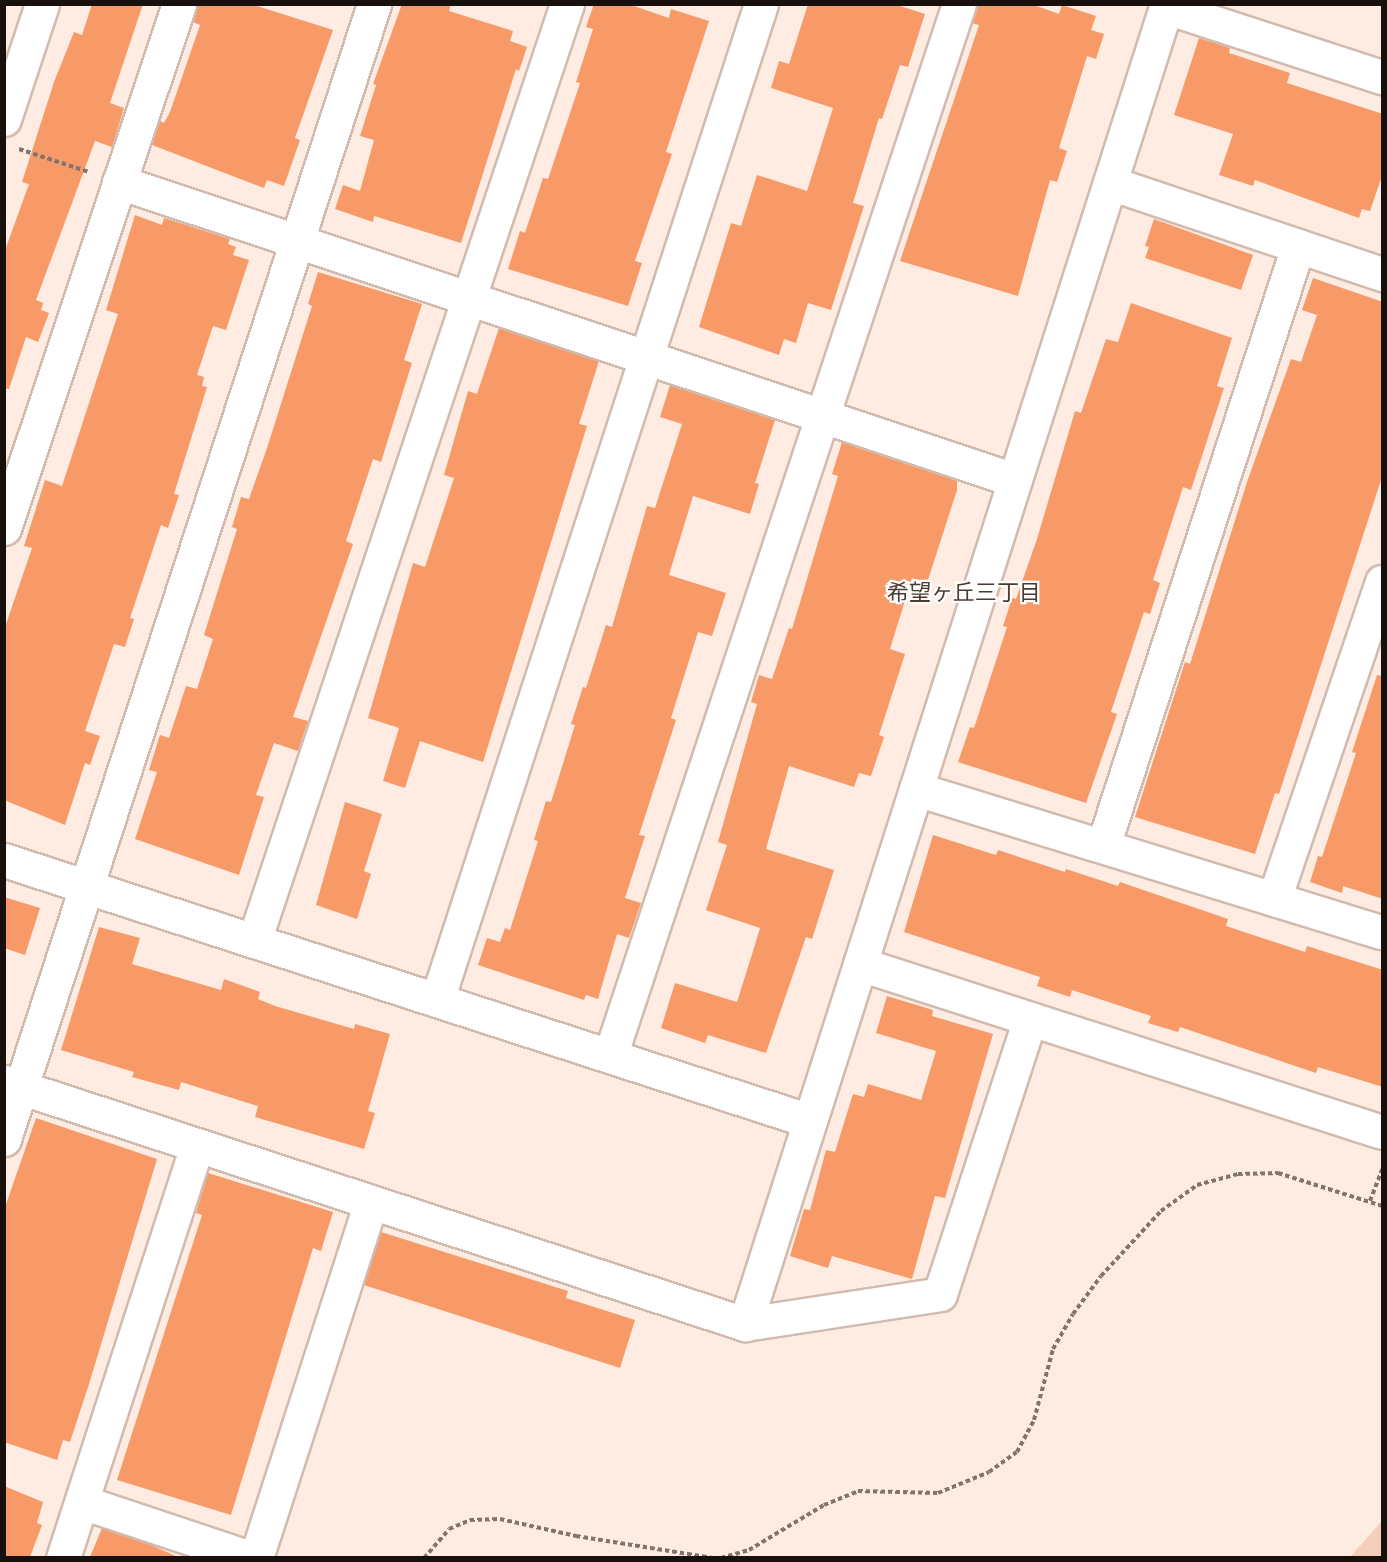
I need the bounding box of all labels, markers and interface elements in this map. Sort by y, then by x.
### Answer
district label: 希望ヶ丘三丁目 [887,580,1041,606]

